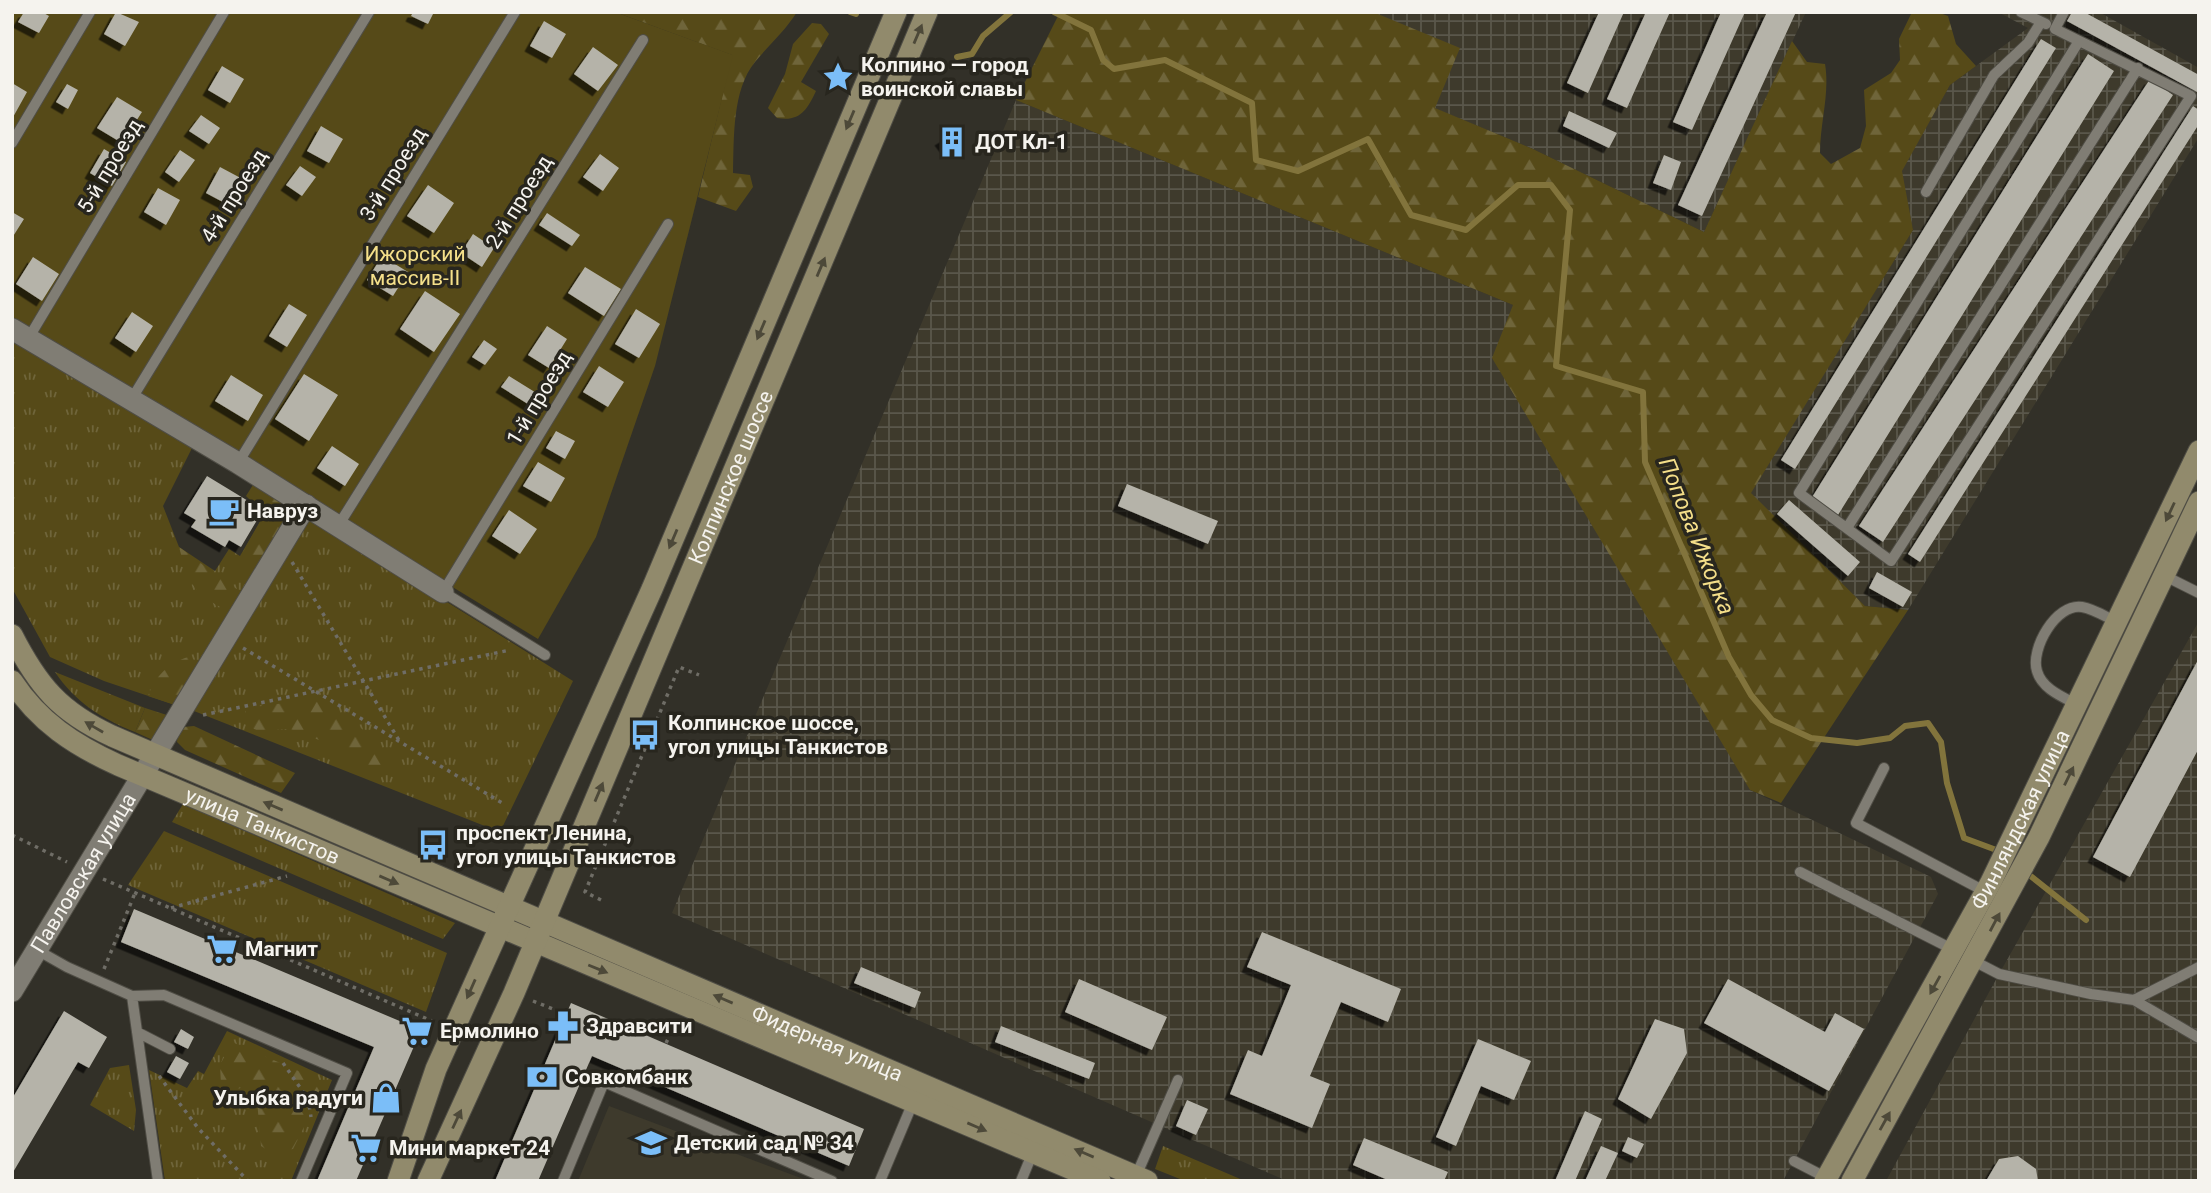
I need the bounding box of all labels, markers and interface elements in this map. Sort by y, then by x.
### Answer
one-way arrow [913,24,924,45]
place label: Колпино — город воинской славы [861,53,1029,101]
place icon: Колпино — город воинской славы [821,60,855,94]
one-way arrow [844,110,855,131]
street label: 5-й проезд [73,114,148,217]
street label: 3-й проезд [355,123,431,225]
building icon: ДОТ Кл-1 [935,125,969,159]
place label: ДОТ Кл-1 [975,130,1068,154]
street label: 4-й проезд [196,145,272,247]
street label: 2-й проезд [481,151,557,253]
park label: Ижорский массив-II [364,242,466,290]
one-way arrow [815,256,826,277]
one-way arrow [756,319,767,340]
street label: 1-й проезд [502,346,577,449]
street label: Колпинское шоссе [684,387,778,568]
water label: Попова Ижорка [1653,454,1740,619]
cafe icon: Навруз [207,494,241,528]
place label: Навруз [247,499,318,523]
one-way arrow [2164,502,2175,522]
one-way arrow [667,529,678,550]
place label: Колпинское шоссе, угол улицы Танкистов [668,711,888,759]
bus stop icon: Колпинское шоссе, угол улицы Танкистов [628,718,662,752]
one-way arrow [84,721,103,733]
street label: Финляндская улица [1966,726,2075,914]
one-way arrow [2064,766,2075,786]
one-way arrow [594,781,605,802]
street label: улица Танкистов [181,783,343,870]
street label: Павловская улица [26,789,141,957]
one-way arrow [263,800,283,812]
place label: проспект Ленина, угол улицы Танкистов [456,821,676,869]
bus stop icon: проспект Ленина, угол улицы Танкистов [416,828,450,862]
one-way arrow [378,875,399,886]
one-way arrow [1989,912,2000,932]
supermarket icon: Магнит [205,932,239,966]
place label: Магнит [245,937,318,961]
one-way arrow [588,963,608,975]
one-way arrow [1929,975,1941,995]
one-way arrow [465,979,476,1000]
one-way arrow [713,993,733,1005]
street label: Фидерная улица [748,1000,906,1086]
pharmacy icon: Здравсити [546,1009,580,1043]
supermarket icon: Ермолино [400,1014,434,1048]
place label: Здравсити [586,1014,692,1038]
place label: Ермолино [440,1019,539,1043]
bank icon: Совкомбанк [525,1060,559,1094]
place label: Совкомбанк [565,1065,689,1089]
shop icon: Улыбка радуги [369,1081,403,1115]
place label: Улыбка радуги [213,1086,363,1110]
one-way arrow [451,1109,462,1129]
one-way arrow [1879,1111,1891,1131]
one-way arrow [966,1122,987,1133]
school or university icon: Детский сад № 34 [634,1126,668,1160]
supermarket icon: Мини маркет 24 [349,1131,383,1165]
place label: Детский сад № 34 [674,1131,854,1155]
place label: Мини маркет 24 [389,1136,550,1160]
one-way arrow [1074,1148,1095,1159]

